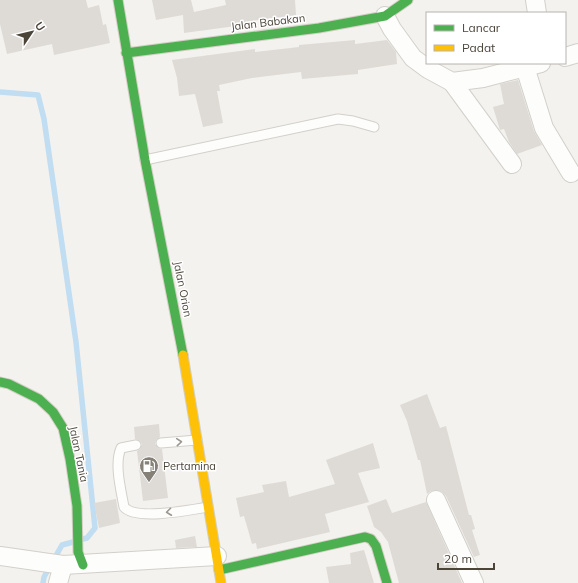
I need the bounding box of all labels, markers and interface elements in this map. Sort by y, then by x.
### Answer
street label: Jalan Babakan [230,11,306,33]
north arrow [12,12,52,52]
legend [426,12,566,64]
text: U [32,19,48,34]
text: Lancar [462,20,501,35]
text: Padat [462,40,495,55]
street label: Jalan Orion [171,260,195,318]
street label: Jalan Tania [66,425,92,483]
one-way arrow [176,437,182,446]
fuel station icon: Pertamina [138,455,160,483]
place label: Pertamina [163,459,216,473]
one-way arrow [166,507,172,516]
scale bar [438,545,494,571]
text: 20 m [444,551,472,566]

